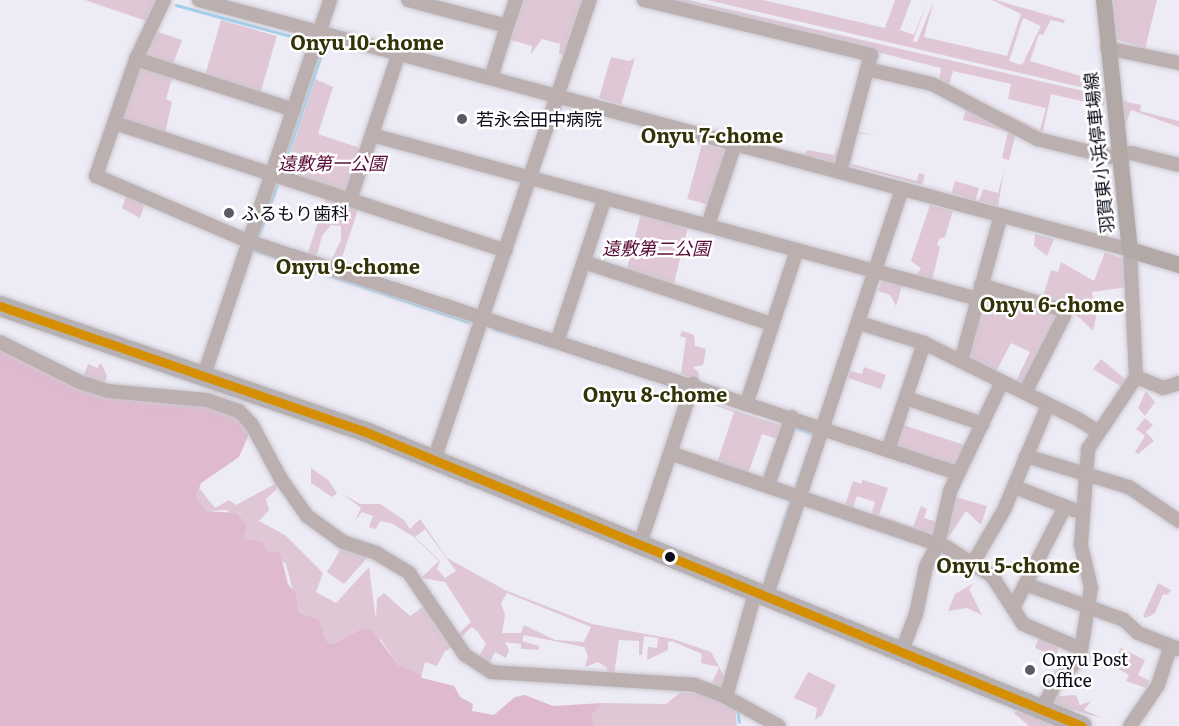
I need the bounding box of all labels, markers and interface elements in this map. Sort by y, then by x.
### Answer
district label: Onyu 10-chome [290,29,444,53]
street label: 羽賀東小浜停車場線 [1080,71,1118,235]
place label: 若永会田中病院 [476,108,602,130]
marker: 若永会田中病院 [453,110,471,128]
district label: Onyu 7-chome [641,122,783,146]
park label: 遠敷第一公園 [278,152,386,174]
place label: ふるもり歯科 [241,202,349,224]
marker: ふるもり歯科 [222,206,236,220]
park label: 遠敷第二公園 [602,237,710,259]
district label: Onyu 9-chome [276,253,420,277]
district label: Onyu 6-chome [980,291,1124,315]
district label: Onyu 8-chome [583,381,727,405]
unlabelled marker [664,551,676,563]
district label: Onyu 5-chome [936,552,1080,576]
place label: Onyu Post Office [1042,649,1128,692]
marker: Onyu Post Office [1023,663,1037,677]

